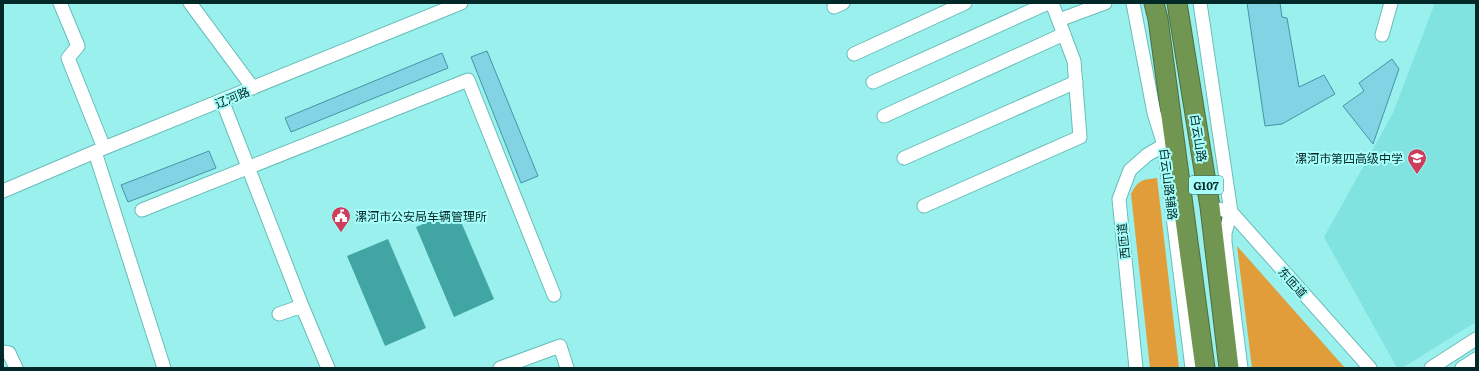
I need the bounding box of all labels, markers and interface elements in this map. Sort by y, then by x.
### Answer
street label: 辽河路 [212,82,252,112]
street label: 白云山路 [1186,113,1212,163]
street label: 白云山路辅路 [1156,147,1182,221]
school or university icon: 漯河市第四高级中学 [1406,147,1428,175]
place label: 漯河市第四高级中学 [1295,149,1403,167]
road number: G107 [1189,176,1223,194]
public building icon: 漯河市公安局车辆管理所 [330,205,352,233]
place label: 漯河市公安局车辆管理所 [355,207,487,225]
street label: 西匝道 [1112,222,1134,260]
street label: 东匝道 [1274,263,1312,301]

